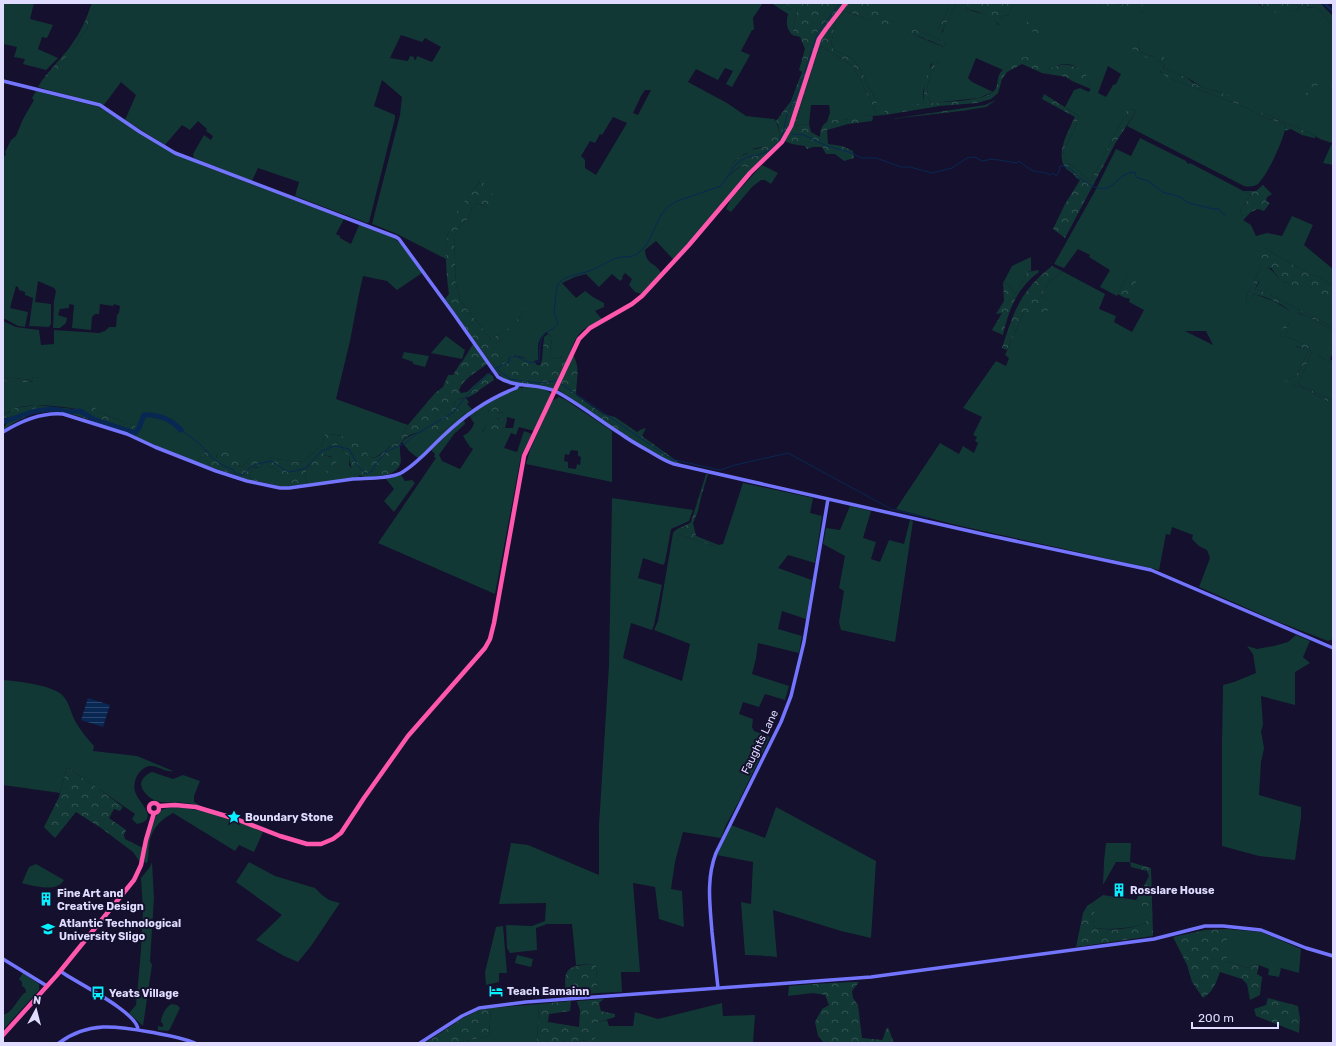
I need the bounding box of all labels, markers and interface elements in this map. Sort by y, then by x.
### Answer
street label: Faughts Lane [739,708,781,776]
place icon: Boundary Stone [226,809,242,825]
place label: Boundary Stone [245,811,334,824]
building icon: Rosslare House [1111,882,1127,898]
place label: Rosslare House [1130,884,1215,897]
place label: Fine Art and Creative Design [57,887,144,913]
building icon: Fine Art and Creative Design [38,891,54,907]
place label: Atlantic Technological University Sligo [59,917,181,943]
school or university icon: Atlantic Technological University Sligo [40,921,56,937]
hotel icon: Teach Eamainn [488,983,504,999]
bus stop icon: Yeats Village [90,985,106,1001]
place label: Teach Eamainn [507,985,589,998]
place label: Yeats Village [109,987,179,1000]
north arrow [16,990,56,1030]
text: N [32,994,42,1008]
scale bar [1192,1004,1278,1030]
text: 200 m [1198,1011,1234,1025]

